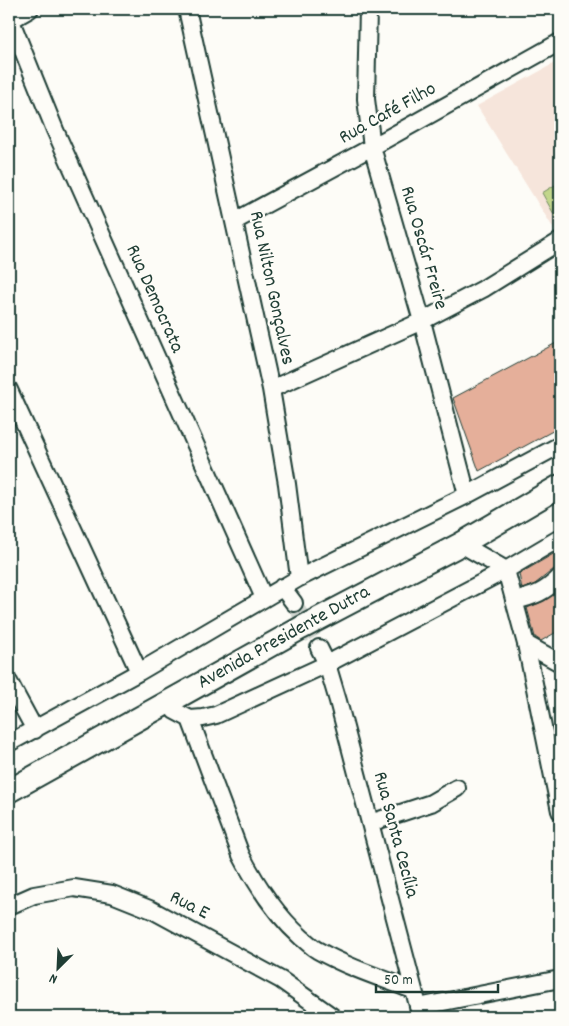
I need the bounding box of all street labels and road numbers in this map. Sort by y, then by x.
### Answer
street label: Rua Café Filho [334,76,442,152]
street label: Rua Oscár Freire [392,183,454,313]
street label: Rua Nilton Gonçalves [241,208,301,368]
street label: Rua Democrata [118,240,191,358]
street label: Avenida Presidente Dutra [193,579,376,697]
street label: Rua Santa Cecília [365,769,425,902]
street label: Rua E [164,884,214,928]

